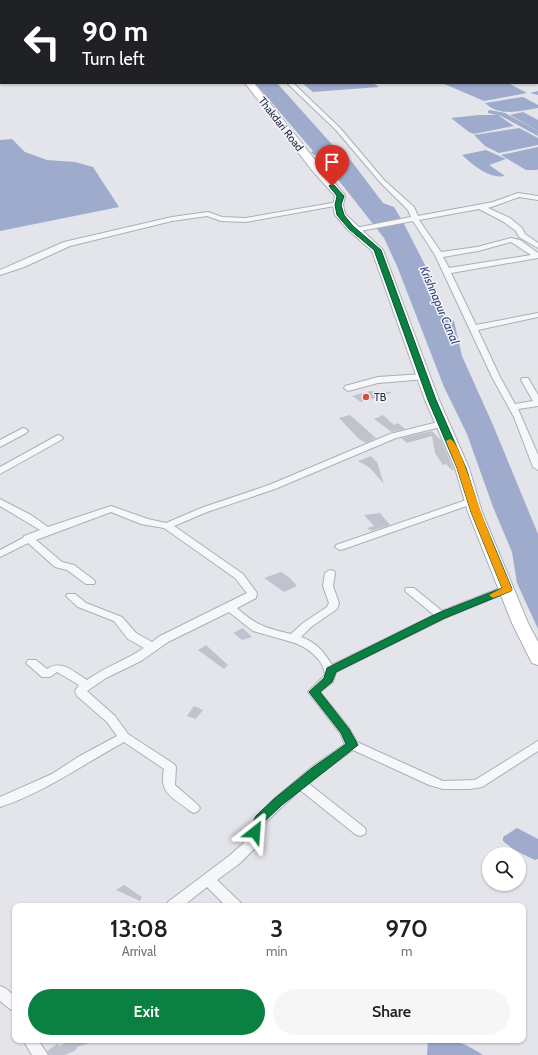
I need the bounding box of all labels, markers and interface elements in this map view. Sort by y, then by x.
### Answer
text: 90 m [82,14,148,48]
icon: left [16,16,68,68]
text: Turn left [82,48,145,70]
street label: Thakdari Road [255,94,307,154]
pin [315,145,349,186]
icon: arrive [321,151,343,173]
water label: Krishnapur Canal [417,264,463,346]
place label: TB [374,390,387,404]
marker: TB [361,392,371,402]
position arrow [234,811,276,853]
map controls [482,847,526,891]
button: search [482,847,526,891]
text: 13:08 [110,914,168,943]
text: 3 [270,914,283,943]
text: 970 [386,914,428,943]
text: Arrival [122,943,156,959]
text: min [266,943,288,959]
text: m [401,943,412,959]
button: Exit [28,989,265,1035]
button: Share [273,989,510,1035]

